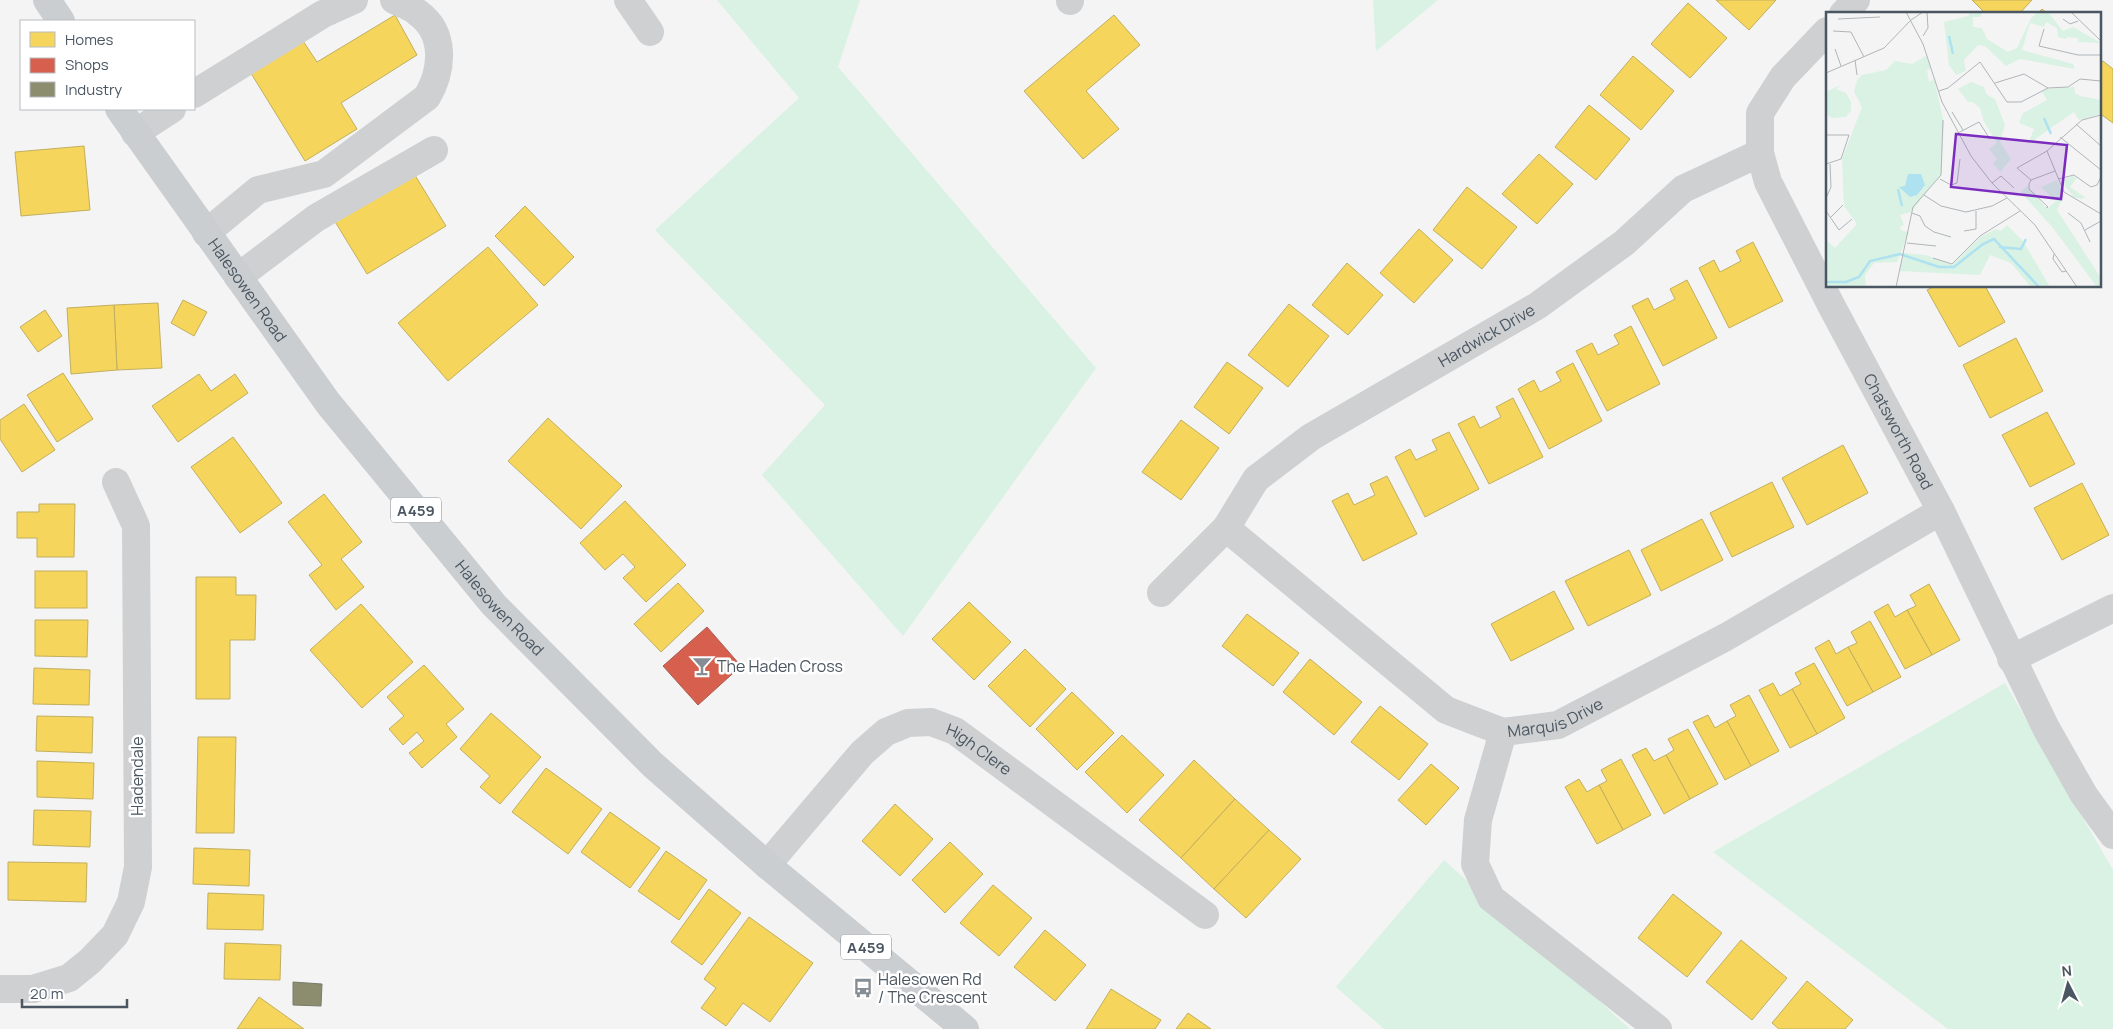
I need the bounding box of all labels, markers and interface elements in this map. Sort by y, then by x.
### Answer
inset map [1826,12,2100,288]
legend [20,20,195,110]
text: Homes [65,29,114,50]
text: Shops [65,54,109,75]
text: Industry [65,79,122,100]
street label: Halesowen Road [203,234,292,346]
street label: Hardwick Drive [1434,299,1539,372]
street label: Chatsworth Road [1859,370,1939,493]
road number: A459 [391,498,441,522]
street label: Halesowen Road [450,555,549,660]
bar icon: The Haden Cross [691,655,713,677]
place label: The Haden Cross [717,655,843,677]
street label: Marquis Drive [1506,692,1607,742]
street label: High Clere [943,718,1016,780]
street label: Hadendale [126,736,148,816]
road number: A459 [841,934,891,960]
north arrow [2043,959,2093,1009]
text: N [2061,961,2073,981]
place label: Halesowen Rd / The Crescent [878,968,987,1008]
scale bar [22,976,128,1008]
bus stop icon: Halesowen Rd / The Crescent [852,977,874,999]
text: 20 m [30,983,63,1004]

